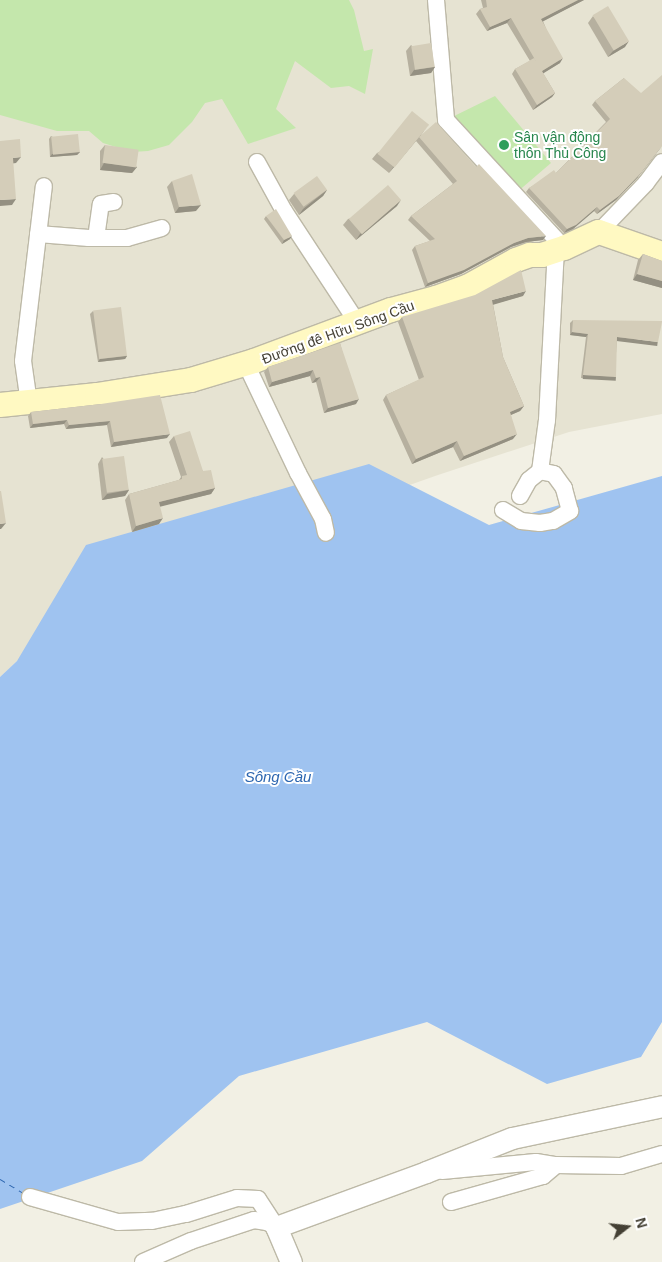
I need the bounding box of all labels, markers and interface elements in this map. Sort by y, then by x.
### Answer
place label: Sân vận động thôn Thủ Công [514,129,607,162]
marker: Sân vận động thôn Thủ Công [498,139,510,151]
street label: Đường đê Hữu Sông Cầu [259,297,417,367]
water label: Sông Cầu [245,768,311,786]
north arrow [602,1202,652,1252]
text: N [632,1216,651,1230]

